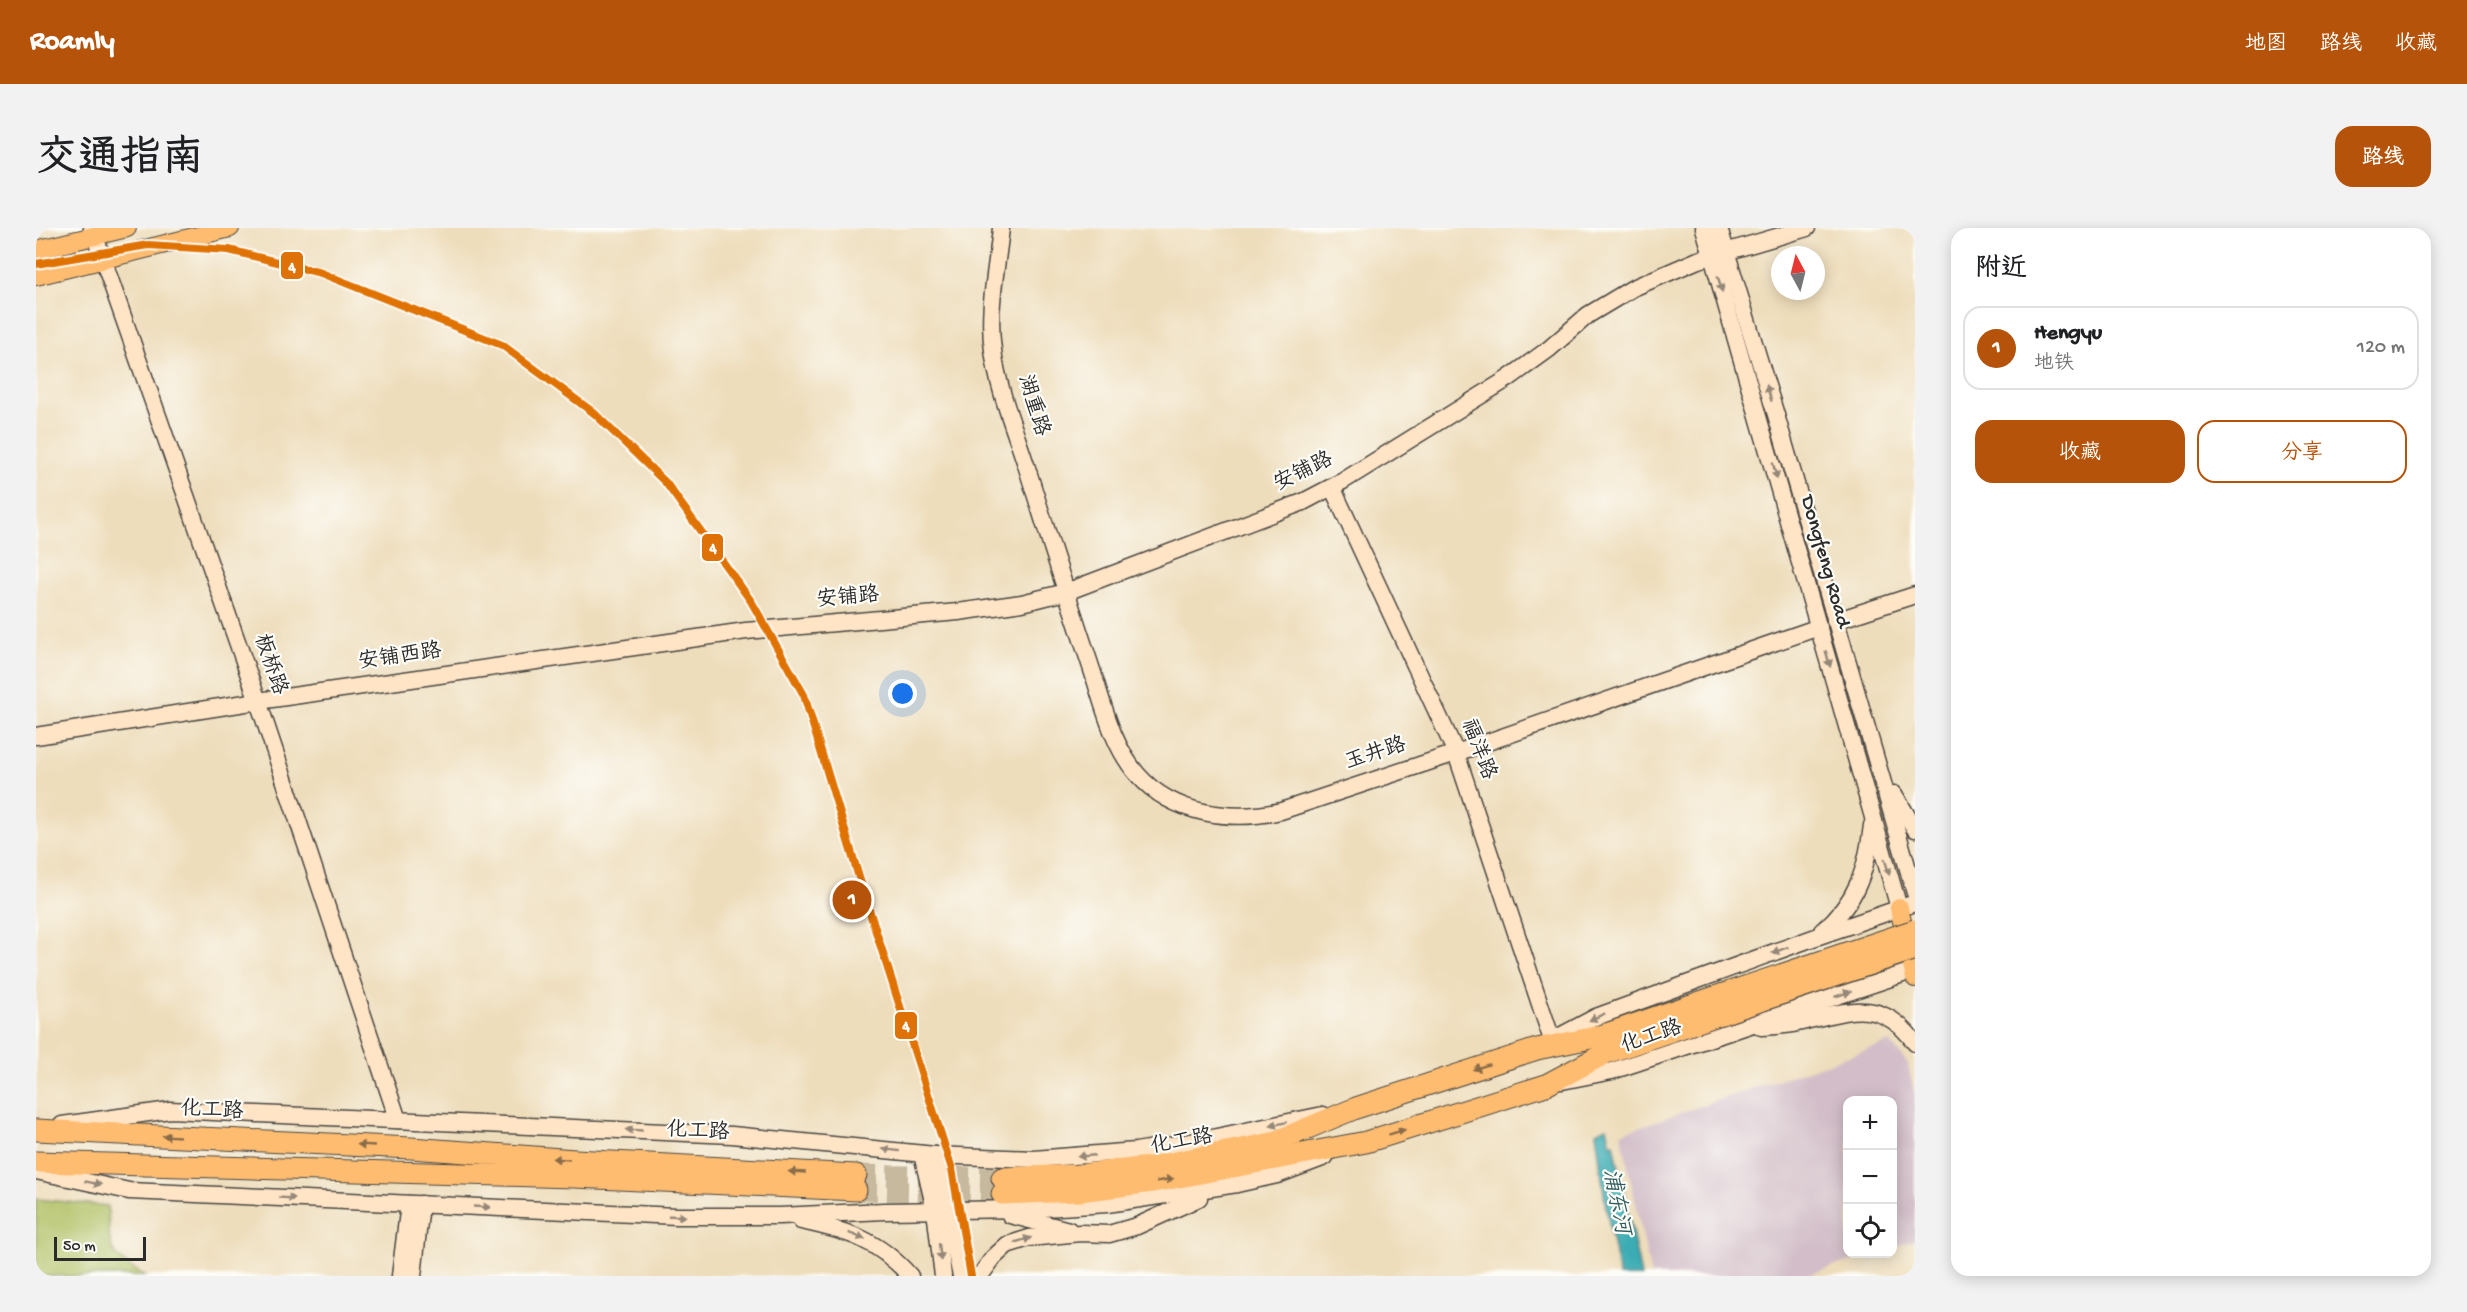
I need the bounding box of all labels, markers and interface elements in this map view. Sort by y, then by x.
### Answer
text: Roamly [30,26,115,59]
text: 地图 [2245,33,2287,58]
text: 路线 [2320,33,2362,58]
text: 收藏 [2395,33,2437,58]
button: 路线 [2335,126,2431,187]
text: 交通指南 [36,137,204,186]
north arrow [1771,246,1825,300]
line badge: 4 [280,251,304,280]
text: 附近 [1975,255,2027,286]
text: 4 [287,260,296,279]
one-way arrow [1716,275,1725,293]
text: Hengyu [2034,321,2102,347]
text: 1 [1992,337,2001,360]
text: 120 m [2357,337,2405,360]
text: 地铁 [2034,353,2074,376]
street label: 湖重路 [1011,372,1055,440]
one-way arrow [1764,384,1773,402]
button: 收藏 [1975,420,2185,483]
button: 分享 [2197,420,2407,483]
street label: 安铺路 [1269,446,1338,498]
one-way arrow [1771,462,1780,480]
street label: Dongfeng Road [1793,491,1855,633]
line badge: 4 [701,533,724,562]
text: 4 [708,541,717,560]
street label: 安铺路 [815,582,880,614]
street label: 板桥路 [247,630,293,699]
street label: 安铺西路 [356,638,443,676]
one-way arrow [1824,650,1833,668]
your location [888,679,917,708]
street label: 福洋路 [1454,715,1502,784]
street label: 玉井路 [1342,731,1410,777]
one-way arrow [1883,858,1892,876]
pin: 1 [832,878,872,922]
one-way arrow [1771,945,1789,955]
one-way arrow [1834,988,1852,998]
line badge: 4 [894,1011,918,1040]
one-way arrow [1588,1012,1606,1022]
street label: 化工路 [1617,1014,1686,1060]
text: 4 [901,1019,910,1038]
one-way arrow [1472,1063,1490,1072]
street label: 化工路 [180,1096,244,1126]
map controls [1843,1096,1897,1258]
button: + [1843,1096,1897,1150]
street label: 化工路 [666,1117,730,1147]
one-way arrow [1269,1120,1287,1130]
street label: 化工路 [1148,1123,1215,1161]
one-way arrow [625,1126,644,1135]
one-way arrow [1388,1127,1406,1136]
one-way arrow [162,1132,181,1141]
one-way arrow [357,1141,376,1150]
one-way arrow [882,1145,901,1155]
button: − [1843,1150,1897,1204]
one-way arrow [1076,1151,1095,1161]
one-way arrow [551,1154,570,1164]
one-way arrow [788,1167,807,1176]
water label: 浦东河 [1596,1167,1636,1240]
one-way arrow [1156,1175,1175,1184]
one-way arrow [84,1179,103,1188]
one-way arrow [278,1193,297,1202]
one-way arrow [473,1202,492,1211]
button: locate [1843,1204,1897,1258]
one-way arrow [667,1211,686,1220]
one-way arrow [848,1232,866,1241]
scale bar [54,1234,146,1262]
one-way arrow [1014,1235,1032,1244]
text: 50 m [63,1238,96,1257]
one-way arrow [935,1243,945,1262]

